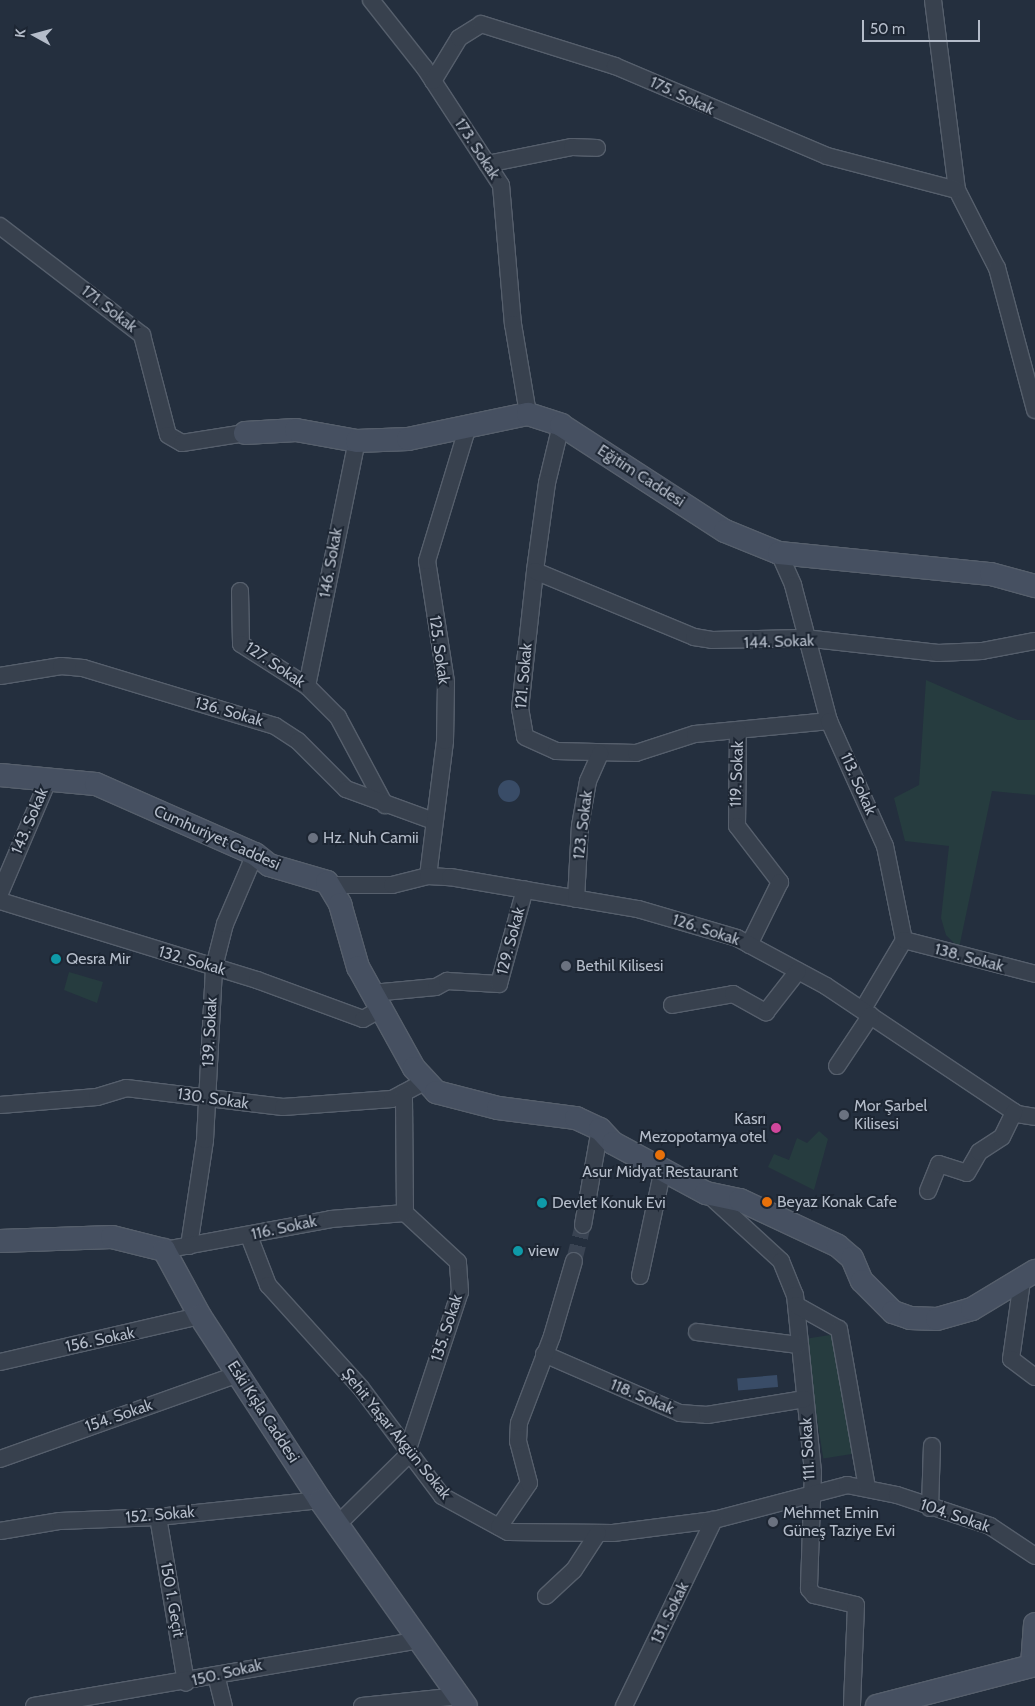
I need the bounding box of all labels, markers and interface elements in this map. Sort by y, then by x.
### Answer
north arrow [10,10,60,60]
scale bar [865,10,982,42]
text: 50 m [870,20,905,38]
text: K [11,28,30,39]
street label: 175. Sokak [647,73,717,119]
street label: 173. Sokak [450,115,504,183]
street label: 171. Sokak [77,281,141,337]
street label: Eğitim Caddesi [594,441,688,511]
street label: 146. Sokak [315,527,347,599]
street label: 125. Sokak [425,614,453,686]
street label: 144. Sokak [743,631,815,653]
street label: 127. Sokak [241,638,309,692]
street label: 121. Sokak [512,642,536,710]
street label: 136. Sokak [193,693,265,731]
street label: 119. Sokak [726,741,748,807]
street label: 113. Sokak [836,750,880,818]
street label: 143. Sokak [7,785,53,857]
street label: 123. Sokak [569,789,597,861]
street label: Cumhuriyet Caddesi [151,802,283,874]
place label: Hz. Nuh Camii [323,828,419,848]
marker: Hz. Nuh Camii [307,832,319,844]
street label: 129. Sokak [493,905,529,977]
street label: 126. Sokak [670,910,742,950]
street label: 138. Sokak [932,940,1006,976]
street label: 132. Sokak [156,942,228,980]
place label: Qesra Mir [66,949,131,969]
marker: Qesra Mir [50,953,62,965]
place label: Bethil Kilisesi [576,956,663,976]
marker: Bethil Kilisesi [560,960,572,972]
street label: 139. Sokak [199,997,221,1067]
street label: 130. Sokak [176,1084,250,1114]
place label: Mor Şarbel Kilisesi [854,1096,927,1134]
place label: Kasrı Mezopotamya otel [639,1109,766,1147]
marker: Mor Şarbel Kilisesi [838,1109,850,1121]
marker: Kasrı Mezopotamya otel [770,1122,782,1134]
marker: Asur Midyat Restaurant [654,1149,666,1161]
place label: Asur Midyat Restaurant [582,1162,738,1182]
place label: Beyaz Konak Cafe [777,1192,897,1212]
place label: Devlet Konuk Evi [552,1193,666,1213]
marker: Beyaz Konak Cafe [761,1196,773,1208]
marker: Devlet Konuk Evi [536,1197,548,1209]
street label: 116. Sokak [249,1212,319,1244]
place label: view [528,1241,559,1261]
marker: view [512,1245,524,1257]
street label: 135. Sokak [427,1292,467,1364]
street label: 156. Sokak [64,1323,136,1357]
street label: Eski Kışla Caddesi [223,1357,303,1467]
street label: Şehit Yaşar Akgün Sokak [337,1365,455,1503]
street label: 118. Sokak [607,1375,677,1419]
street label: 154. Sokak [83,1396,155,1436]
street label: 111. Sokak [797,1417,819,1481]
street label: 104. Sokak [918,1495,992,1537]
street label: 152. Sokak [125,1502,195,1528]
place label: Mehmet Emin Güneş Taziye Evi [783,1503,895,1541]
marker: Mehmet Emin Güneş Taziye Evi [767,1516,779,1528]
street label: 150 1. Geçit [156,1561,188,1639]
street label: 131. Sokak [647,1579,693,1647]
street label: 150. Sokak [190,1656,264,1690]

